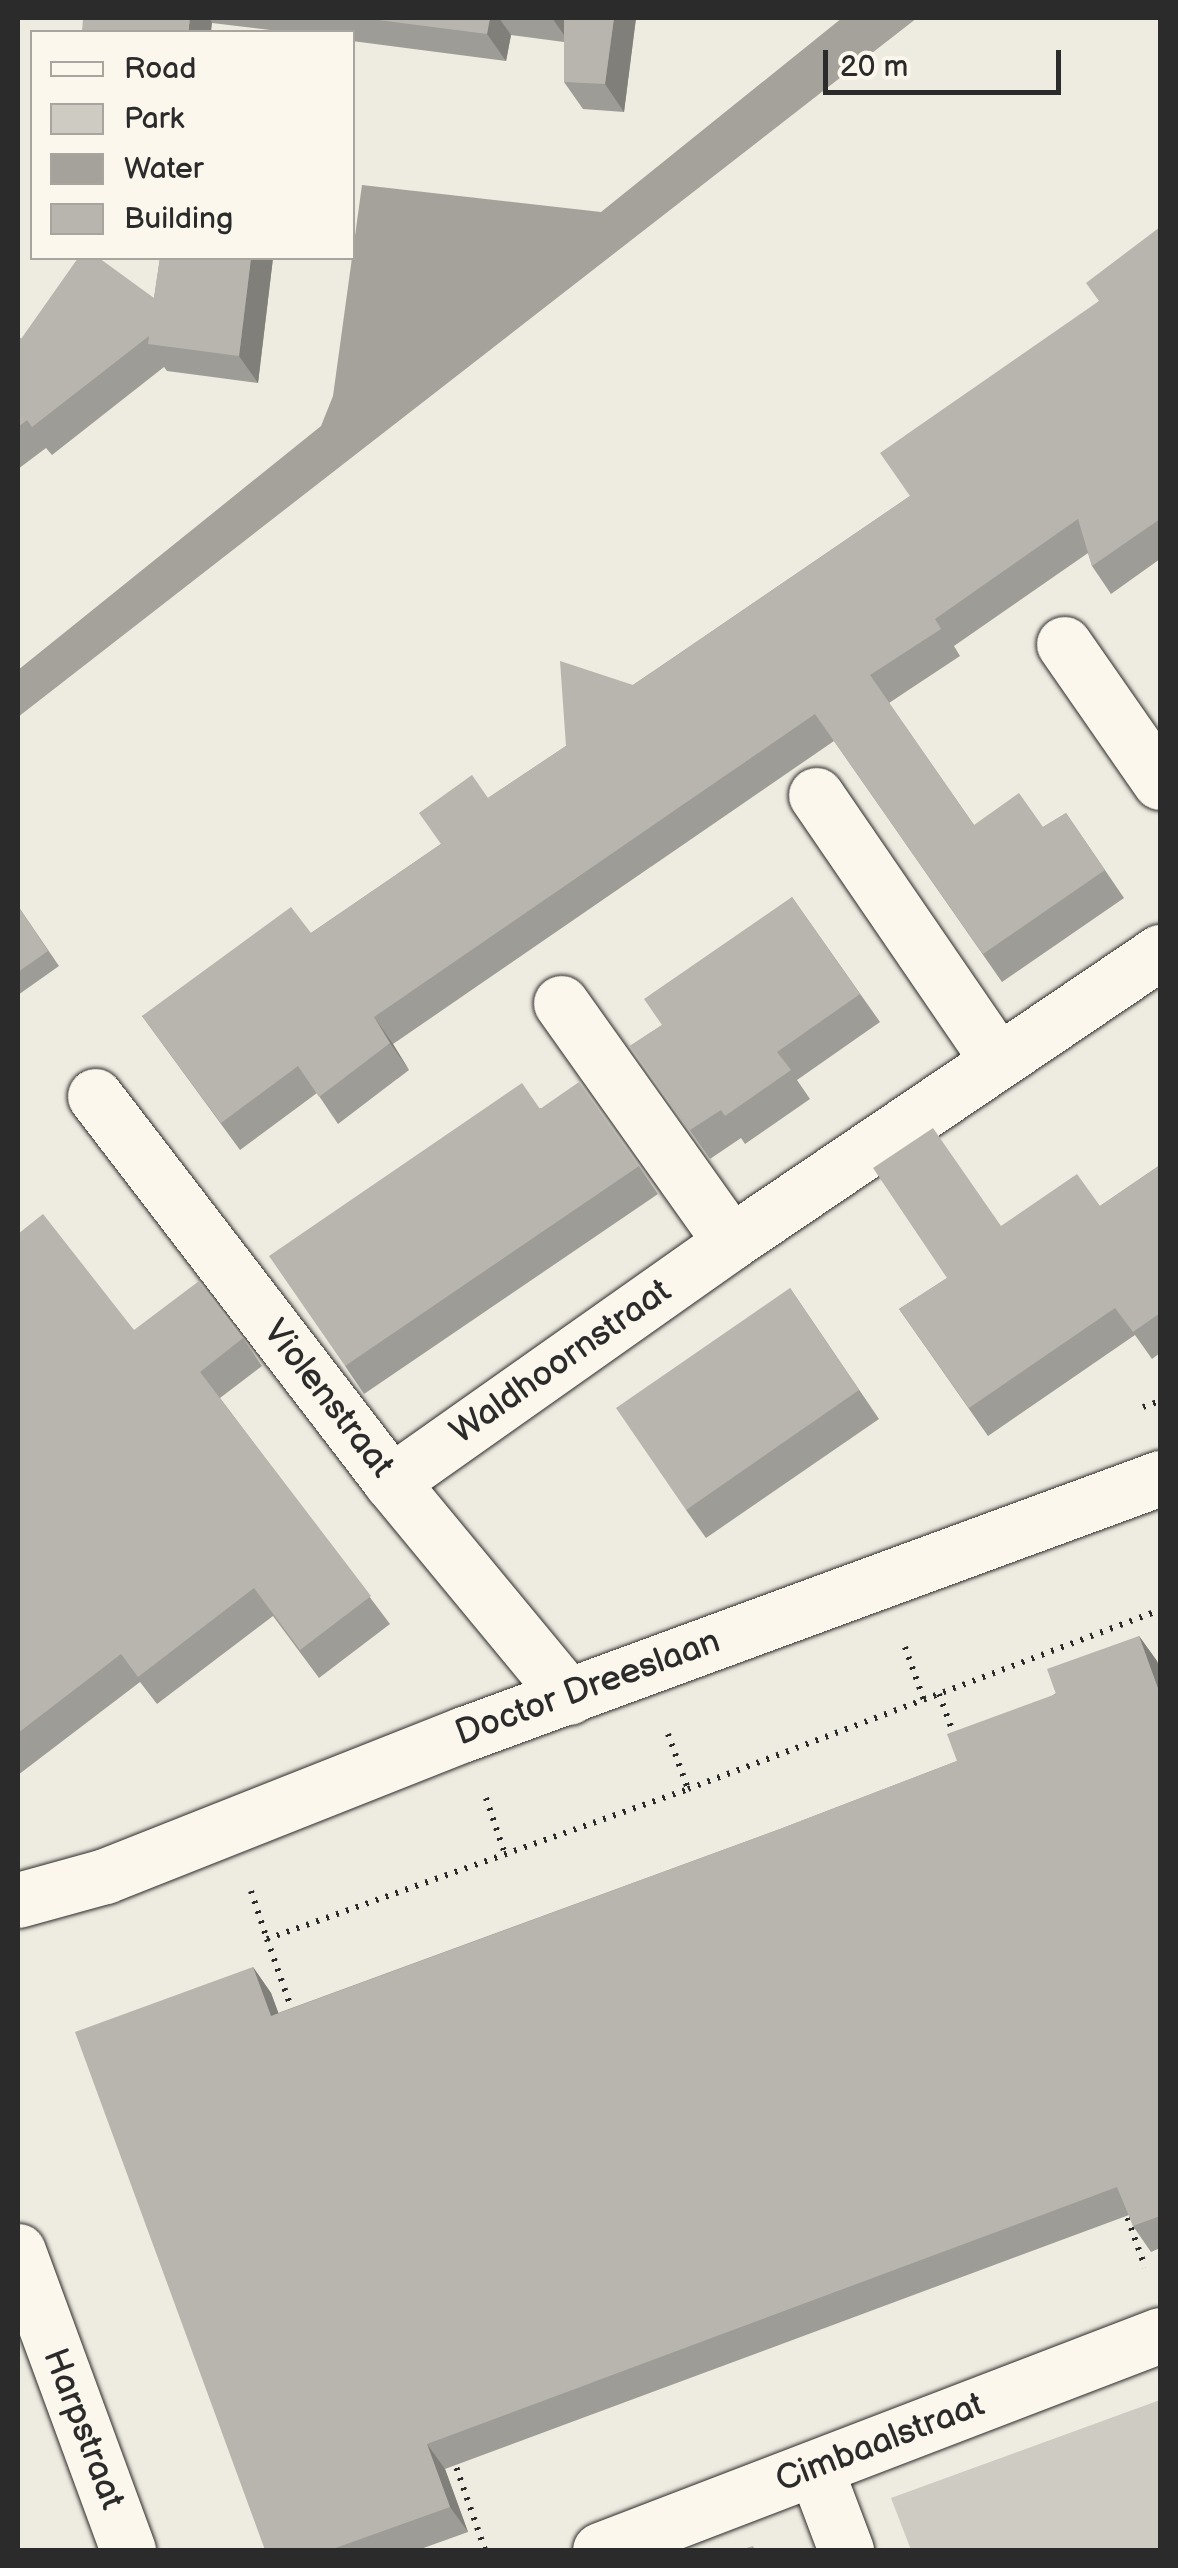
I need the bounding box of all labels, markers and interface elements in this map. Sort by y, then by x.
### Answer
legend [30,30,355,260]
scale bar [828,30,1066,92]
text: 20 m [840,49,908,85]
text: Road [124,51,197,87]
text: Park [124,101,184,137]
text: Water [124,151,204,187]
text: Building [124,201,233,237]
street label: Waldhoornstraat [443,1270,679,1454]
street label: Violenstraat [254,1312,402,1486]
street label: Doctor Dreeslaan [450,1621,726,1755]
street label: Harpstraat [33,2343,133,2515]
street label: Cimbaalstraat [770,2384,990,2502]

